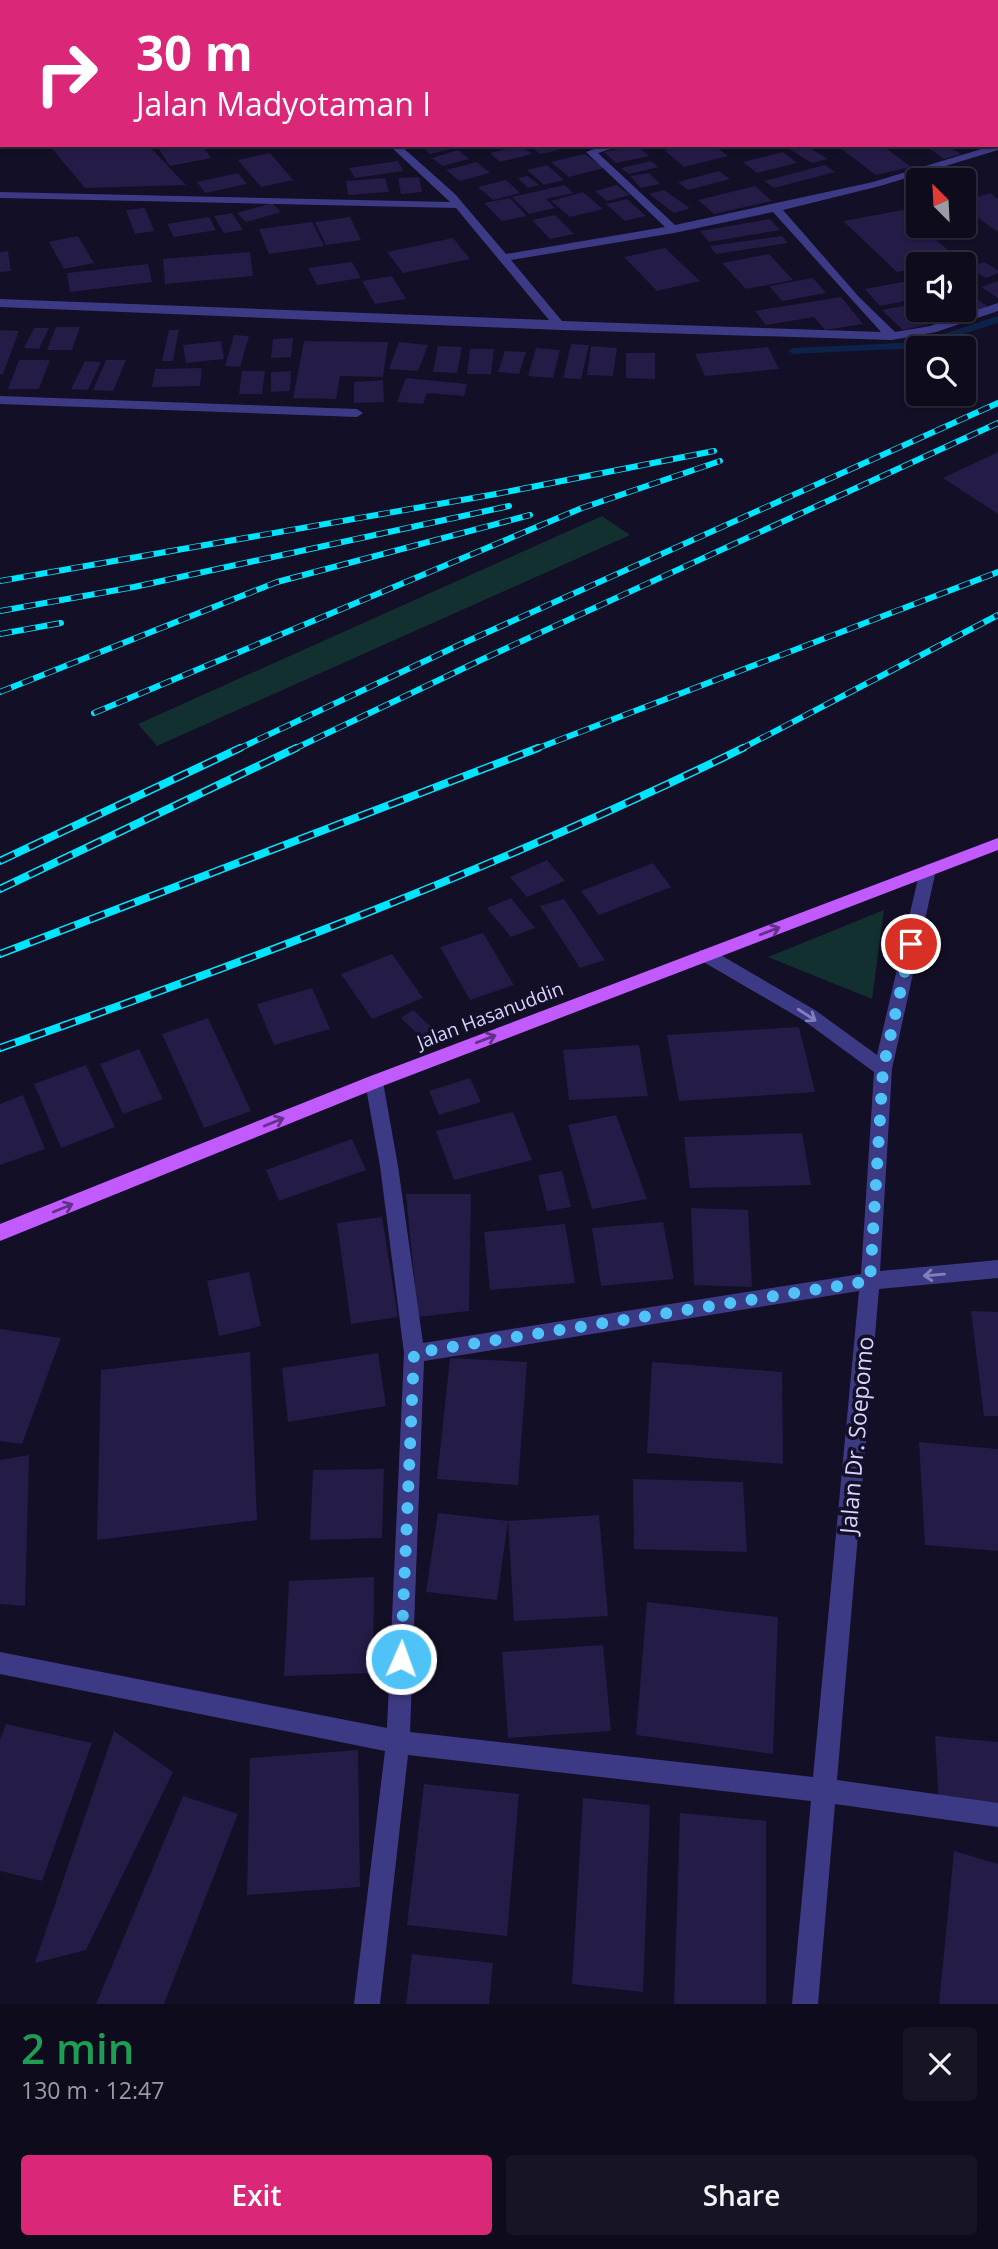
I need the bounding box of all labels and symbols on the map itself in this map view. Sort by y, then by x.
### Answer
north arrow [906,168,976,238]
pin [881,914,941,974]
one-way arrow [758,923,780,936]
street label: Jalan Hasanuddin [411,975,567,1056]
one-way arrow [797,1007,816,1022]
one-way arrow [474,1032,496,1044]
one-way arrow [263,1115,284,1128]
one-way arrow [52,1200,74,1213]
one-way arrow [923,1269,946,1282]
street label: Jalan Dr. Soepomo [831,1335,881,1537]
position arrow [364,1622,438,1696]

